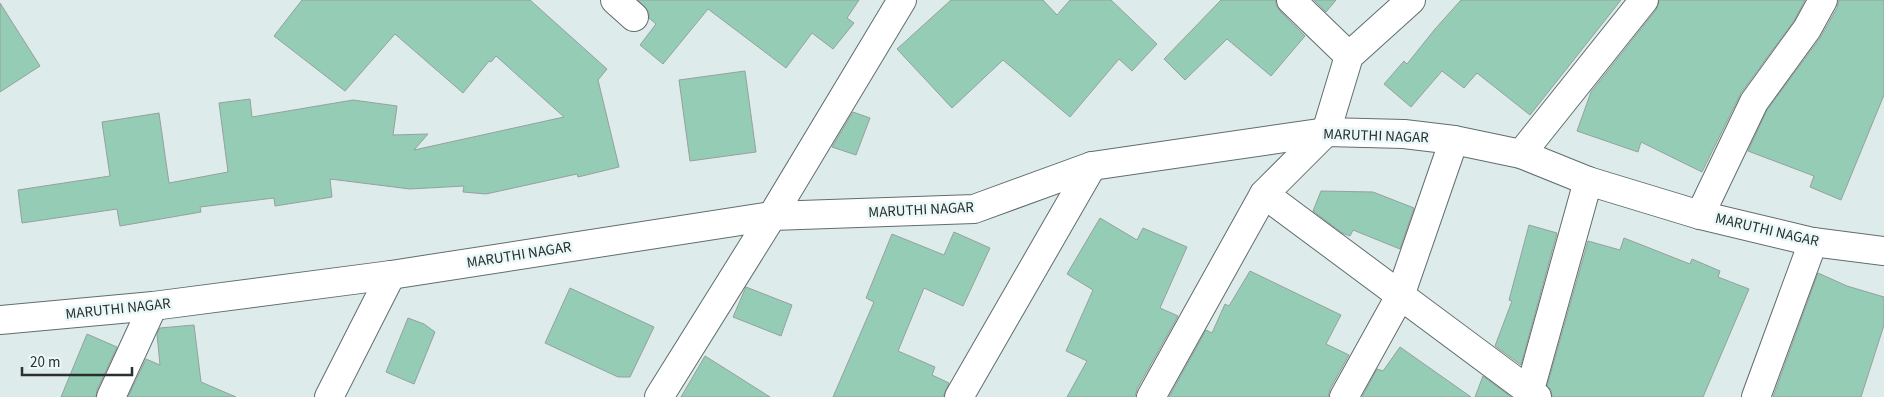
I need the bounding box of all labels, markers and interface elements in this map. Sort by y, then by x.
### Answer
street label: MARUTHI NAGAR [1323,124,1430,148]
street label: MARUTHI NAGAR [868,197,975,223]
street label: MARUTHI NAGAR [1713,208,1821,252]
street label: MARUTHI NAGAR [465,236,573,274]
street label: MARUTHI NAGAR [64,293,172,325]
scale bar [22,344,132,376]
text: 20 m [30,352,60,373]

